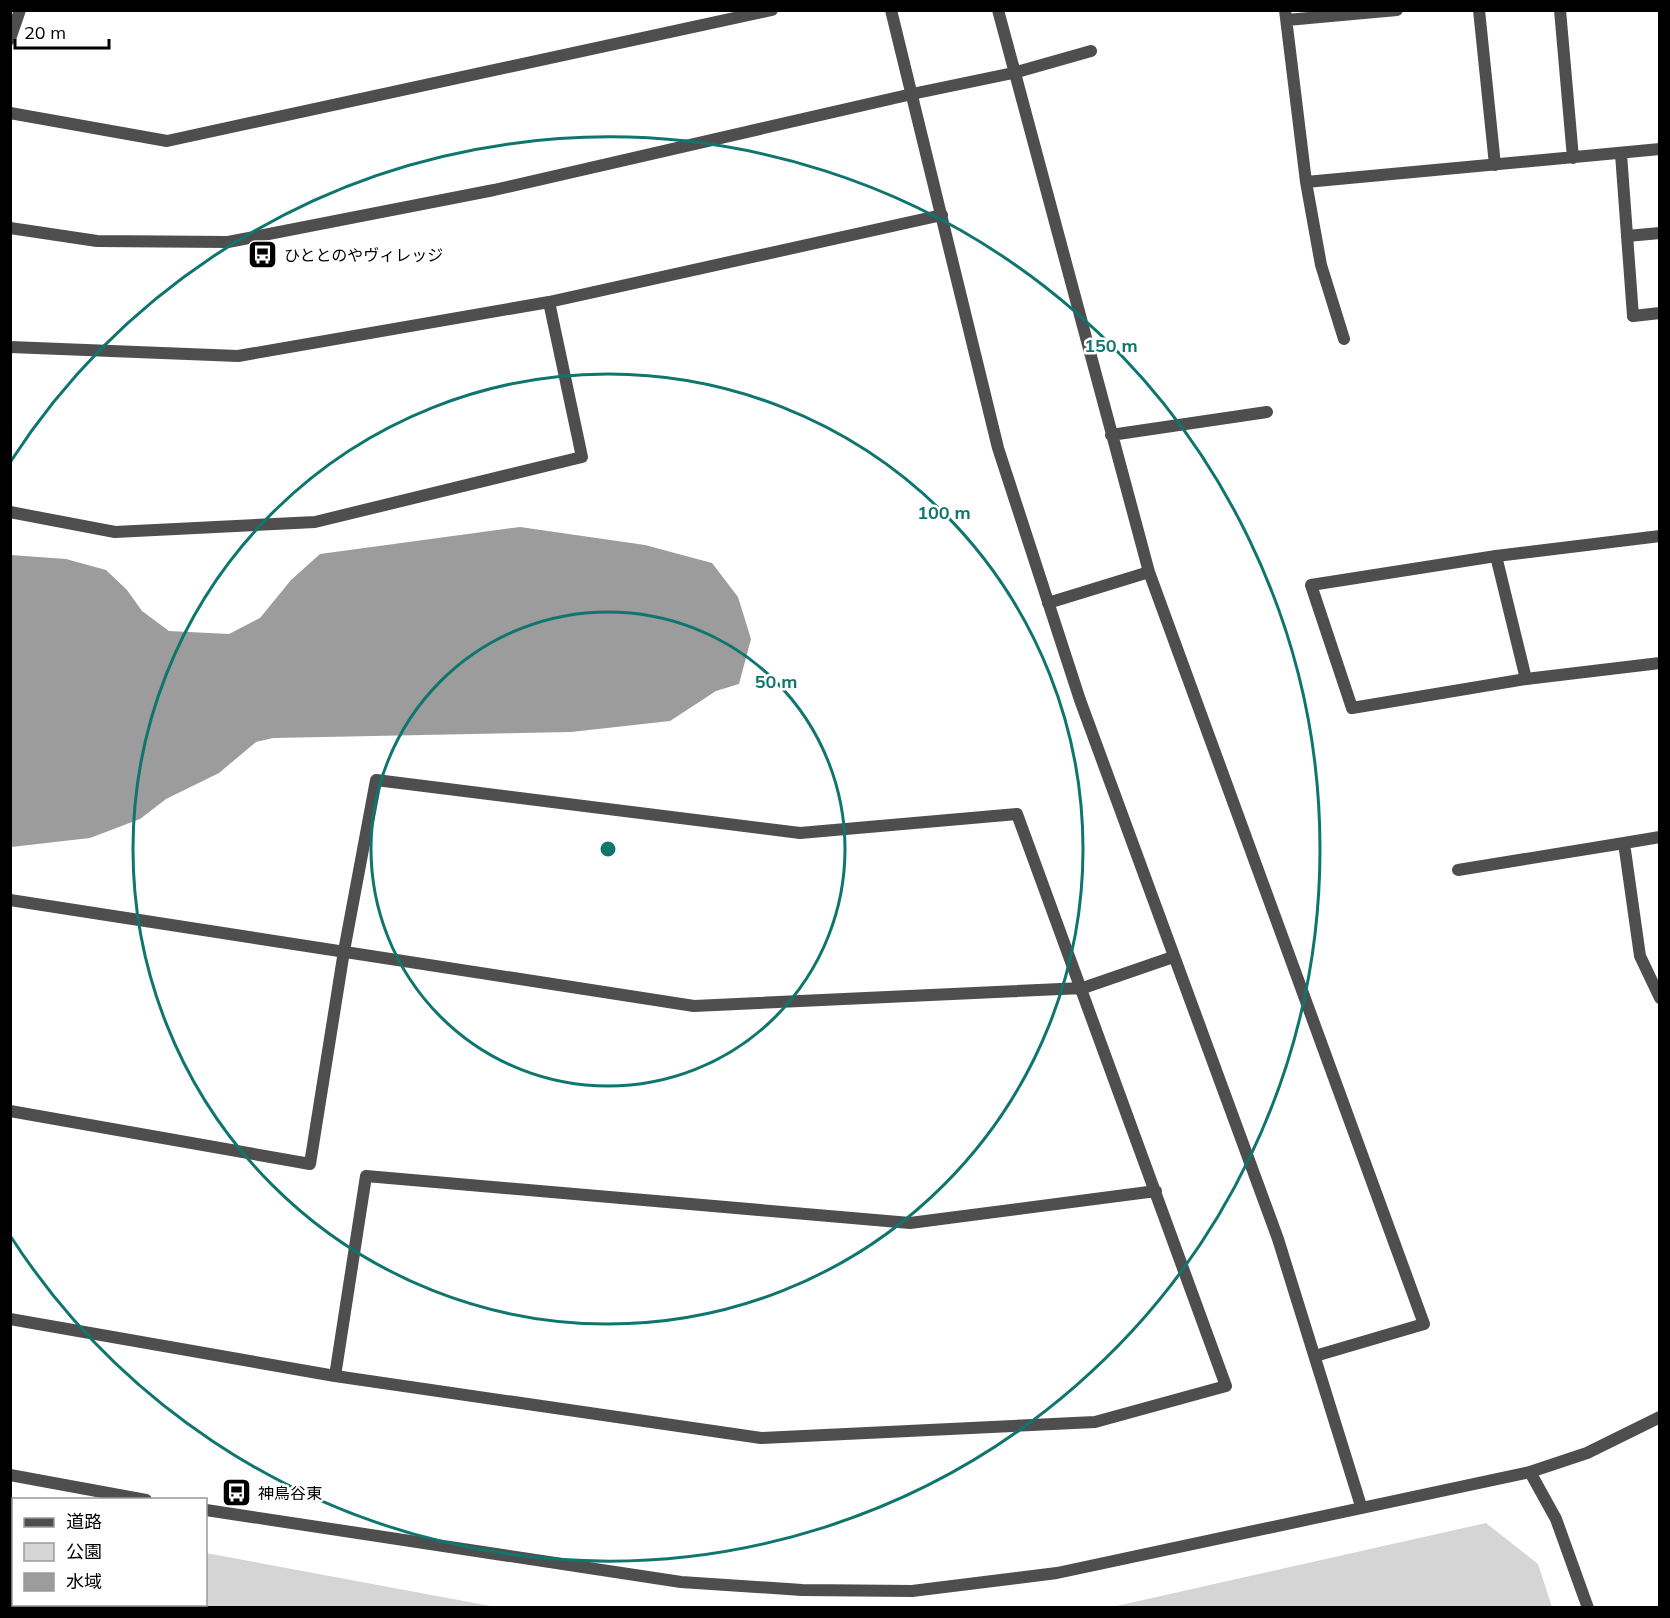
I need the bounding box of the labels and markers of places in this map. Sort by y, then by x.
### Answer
bus stop icon: ひととのやヴィレッジ [247,239,279,271]
place label: ひととのやヴィレッジ [284,245,443,265]
centre of rings [598,839,618,859]
bus stop icon: 神鳥谷東 [221,1477,253,1509]
place label: 神鳥谷東 [258,1483,322,1503]

